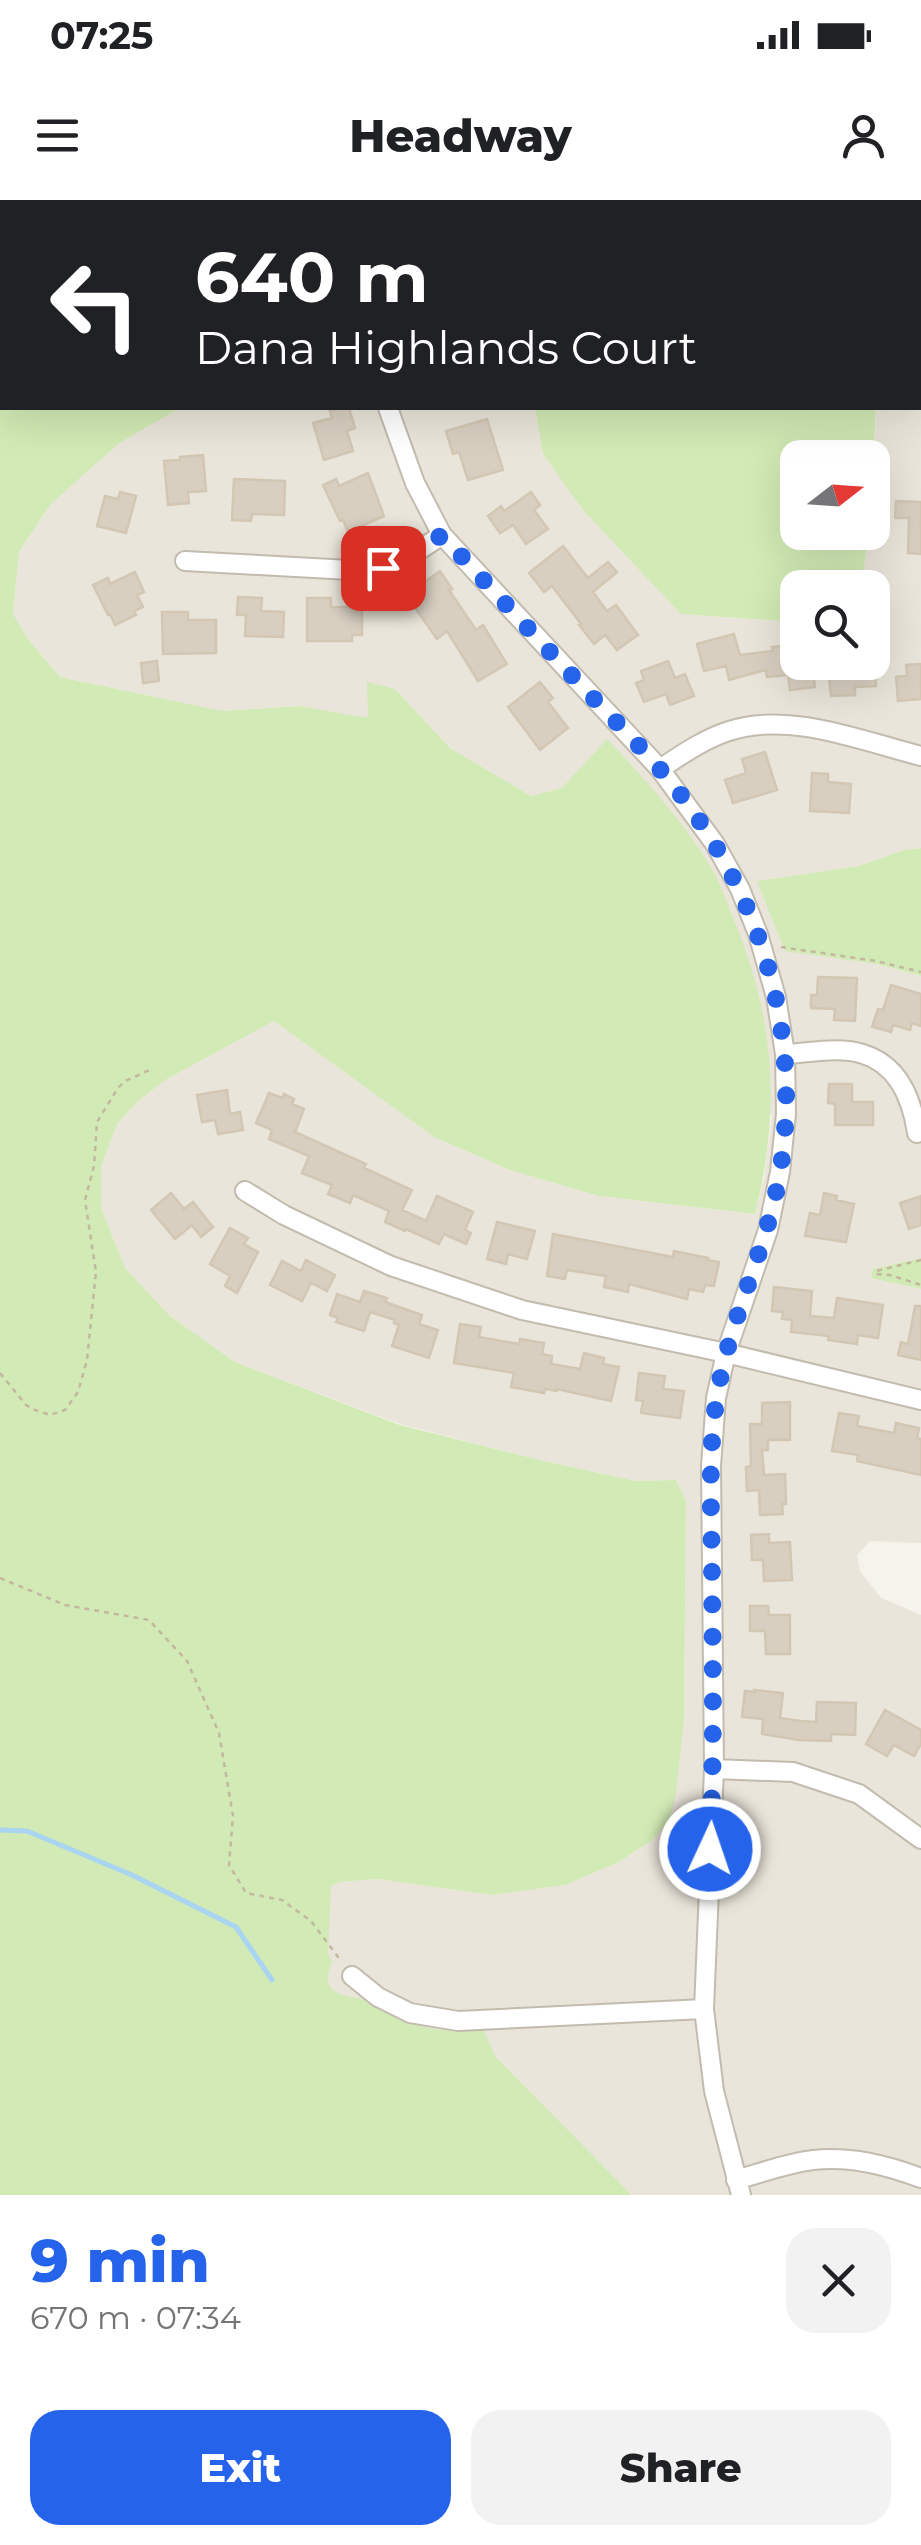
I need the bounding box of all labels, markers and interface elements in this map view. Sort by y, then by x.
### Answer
text: 07:25 [50,12,153,59]
icon: menu [30,108,85,163]
text: Headway [349,108,572,163]
icon: person [836,108,891,163]
text: 640 m [195,234,429,320]
icon: left [30,240,160,370]
text: Dana Highlands Court [195,320,697,375]
north arrow [780,440,890,550]
map controls [780,440,890,680]
pin [341,526,426,611]
icon: arrive [356,541,411,596]
button: search [780,570,890,680]
position arrow [658,1797,762,1901]
text: 9 min [30,2224,210,2297]
button: close [786,2228,891,2333]
text: 670 m · 07:34 [30,2298,241,2337]
button: Exit [30,2410,451,2525]
button: Share [471,2410,891,2525]

